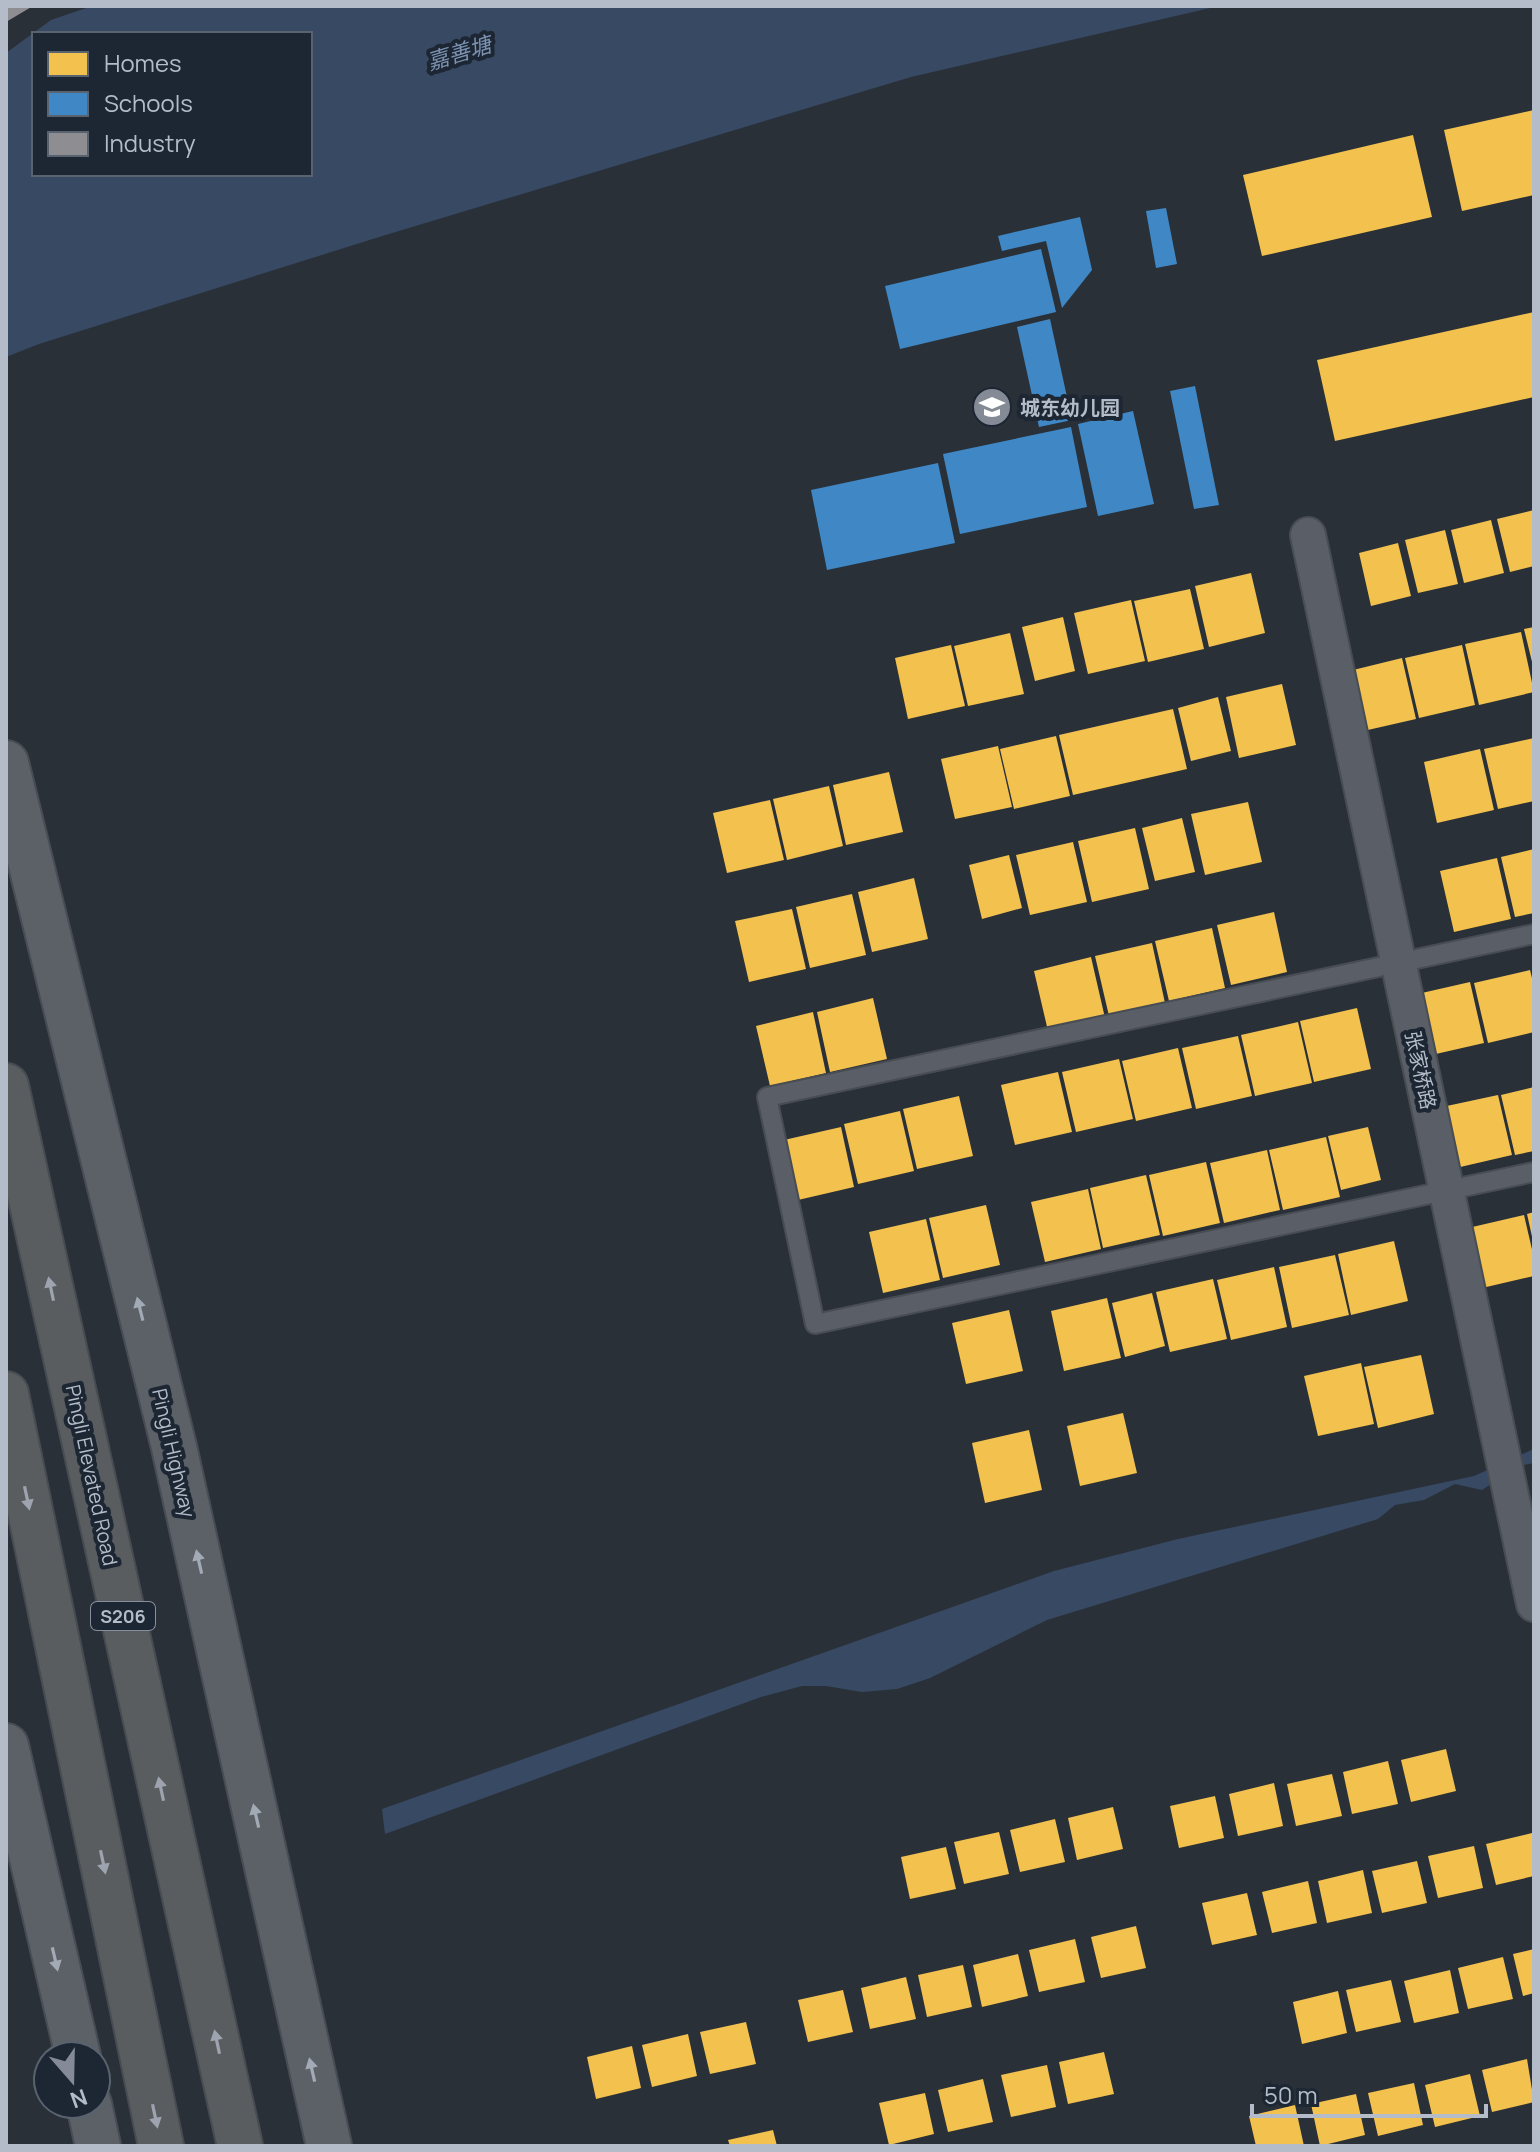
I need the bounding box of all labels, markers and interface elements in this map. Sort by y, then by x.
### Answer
water label: 嘉善塘 [423,28,499,77]
legend [32,32,312,176]
text: Homes [104,46,182,79]
text: Schools [104,86,193,119]
text: Industry [104,126,196,159]
school or university icon: 城东幼儿园 [971,386,1013,428]
place label: 城东幼儿园 [1020,394,1120,421]
street label: 张家桥路 [1399,1028,1443,1112]
one-way arrow [44,1276,57,1301]
one-way arrow [133,1297,146,1322]
street label: Pingli Elevated Road [60,1382,124,1568]
street label: Pingli Highway [146,1386,202,1521]
one-way arrow [22,1485,34,1510]
one-way arrow [192,1550,205,1575]
road number: S206 [91,1602,155,1630]
one-way arrow [154,1776,167,1801]
one-way arrow [249,1803,262,1828]
one-way arrow [97,1850,109,1875]
one-way arrow [49,1946,62,1971]
one-way arrow [210,2030,223,2055]
north arrow [32,2040,112,2120]
one-way arrow [305,2057,318,2082]
scale bar [1252,2068,1486,2118]
text: 50 m [1264,2078,1318,2111]
text: N [66,2082,91,2116]
one-way arrow [149,2104,162,2129]

